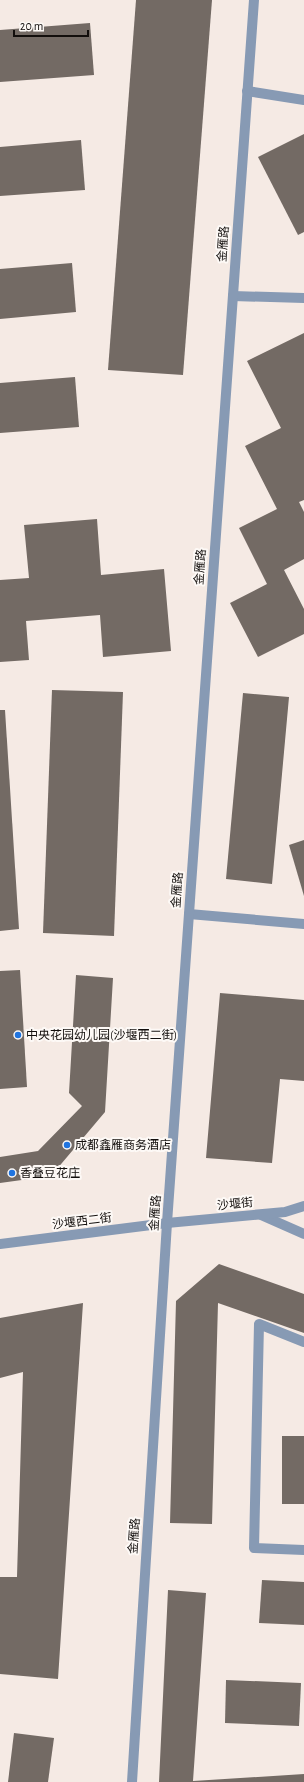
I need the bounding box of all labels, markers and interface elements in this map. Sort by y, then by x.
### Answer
scale bar [14,12,88,38]
text: 20 m [20,20,43,32]
street label: 金雁路 [215,226,230,262]
street label: 金雁路 [192,549,207,585]
street label: 金雁路 [169,872,184,908]
place label: 中央花园幼儿园(沙堰西二街) [26,1028,177,1041]
marker: 中央花园幼儿园(沙堰西二街) [13,1030,23,1040]
place label: 成都鑫雁商务酒店 [75,1138,171,1151]
marker: 成都鑫雁商务酒店 [62,1140,72,1150]
place label: 香叠豆花庄 [20,1166,80,1179]
marker: 香叠豆花庄 [7,1168,17,1178]
street label: 金雁路 [147,1195,162,1231]
street label: 沙堰街 [216,1195,254,1212]
street label: 沙堰西二街 [51,1210,113,1231]
street label: 金雁路 [126,1518,141,1554]

